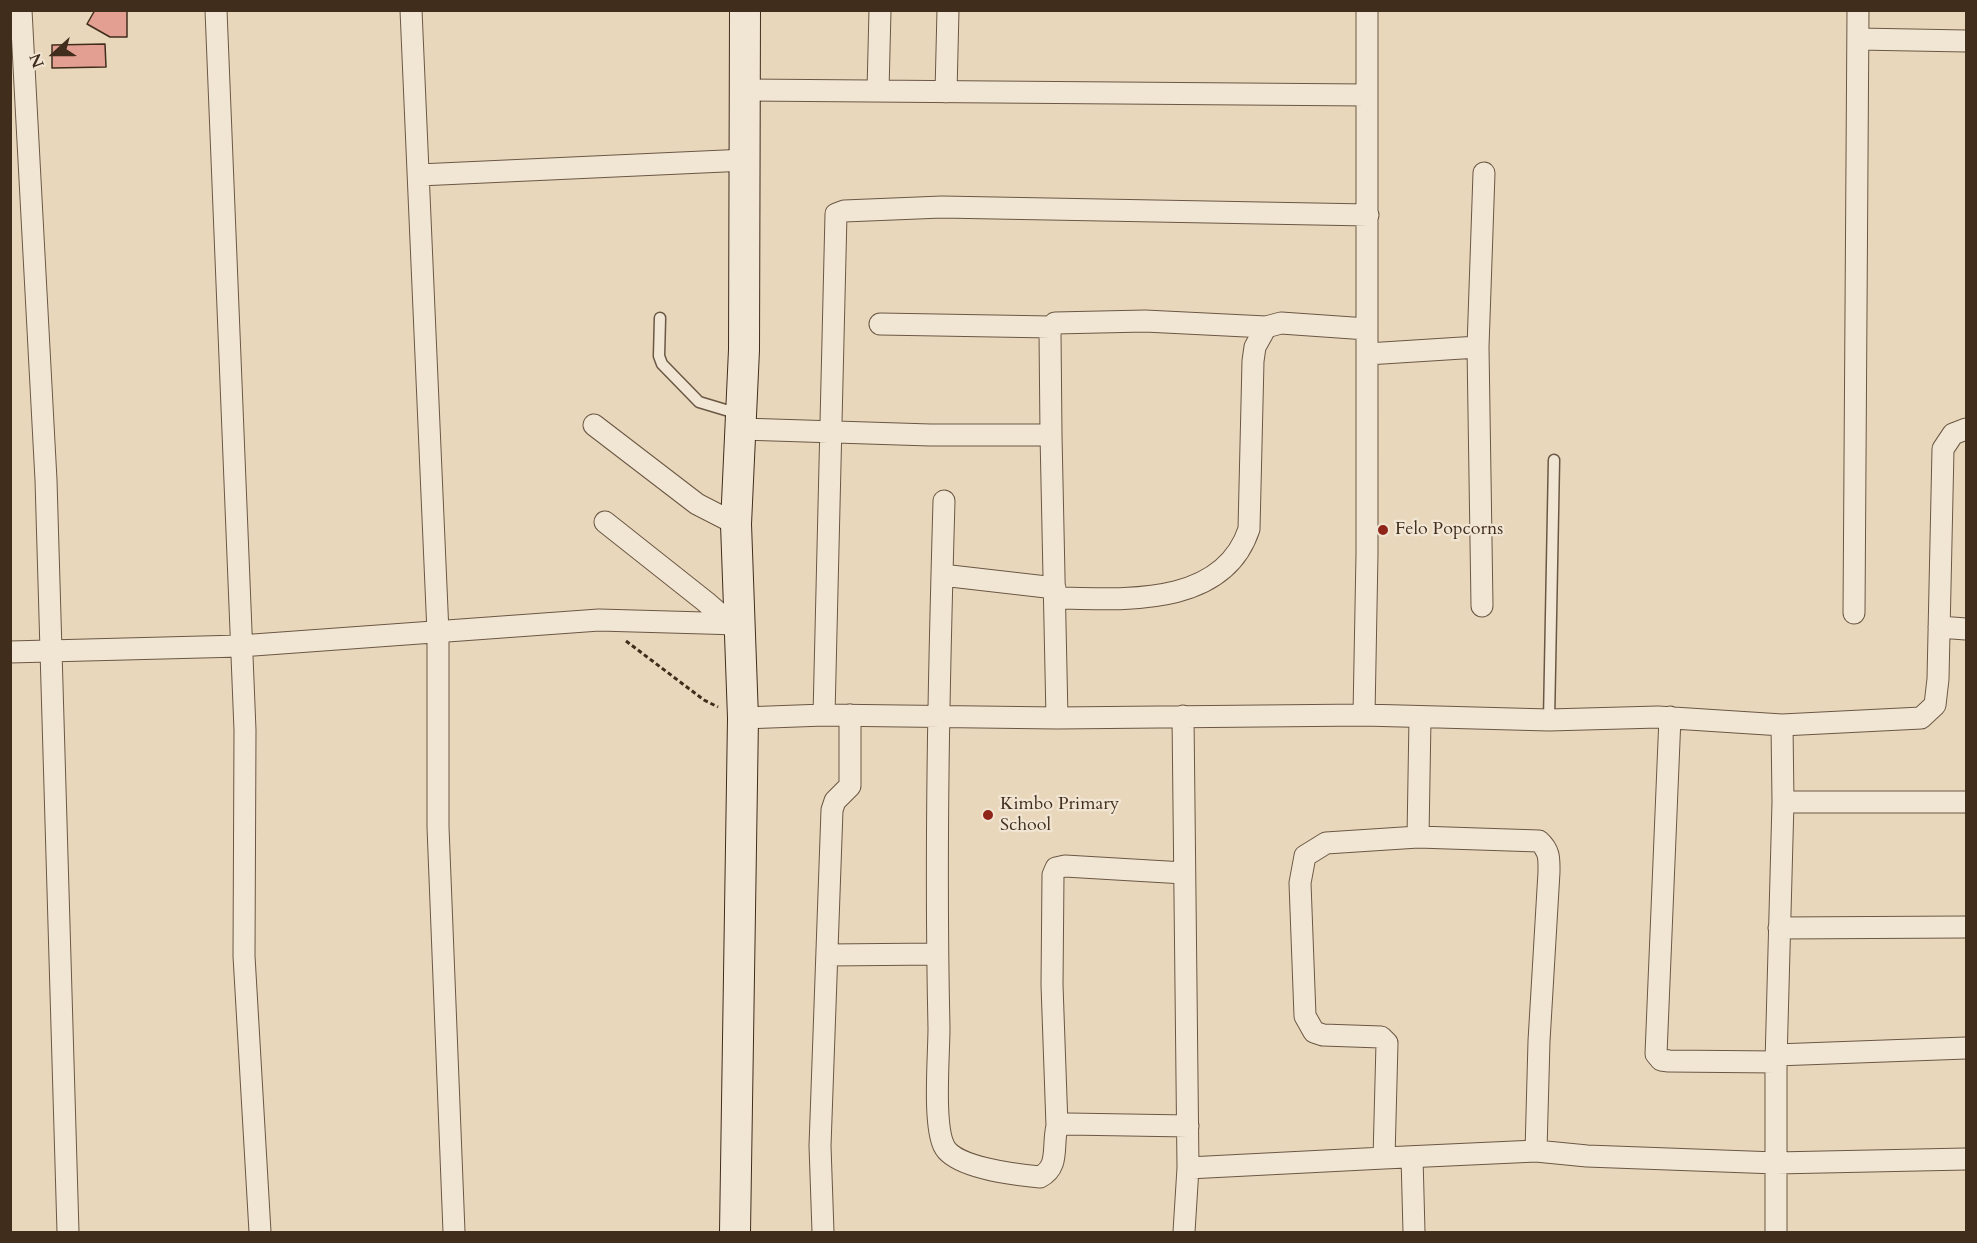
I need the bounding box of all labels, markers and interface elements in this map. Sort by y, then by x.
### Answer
north arrow [24,24,84,84]
text: N [24,50,50,71]
place label: Felo Popcorns [1395,519,1503,541]
marker: Felo Popcorns [1376,523,1390,537]
place label: Kimbo Primary School [1000,794,1119,836]
marker: Kimbo Primary School [981,808,995,822]

